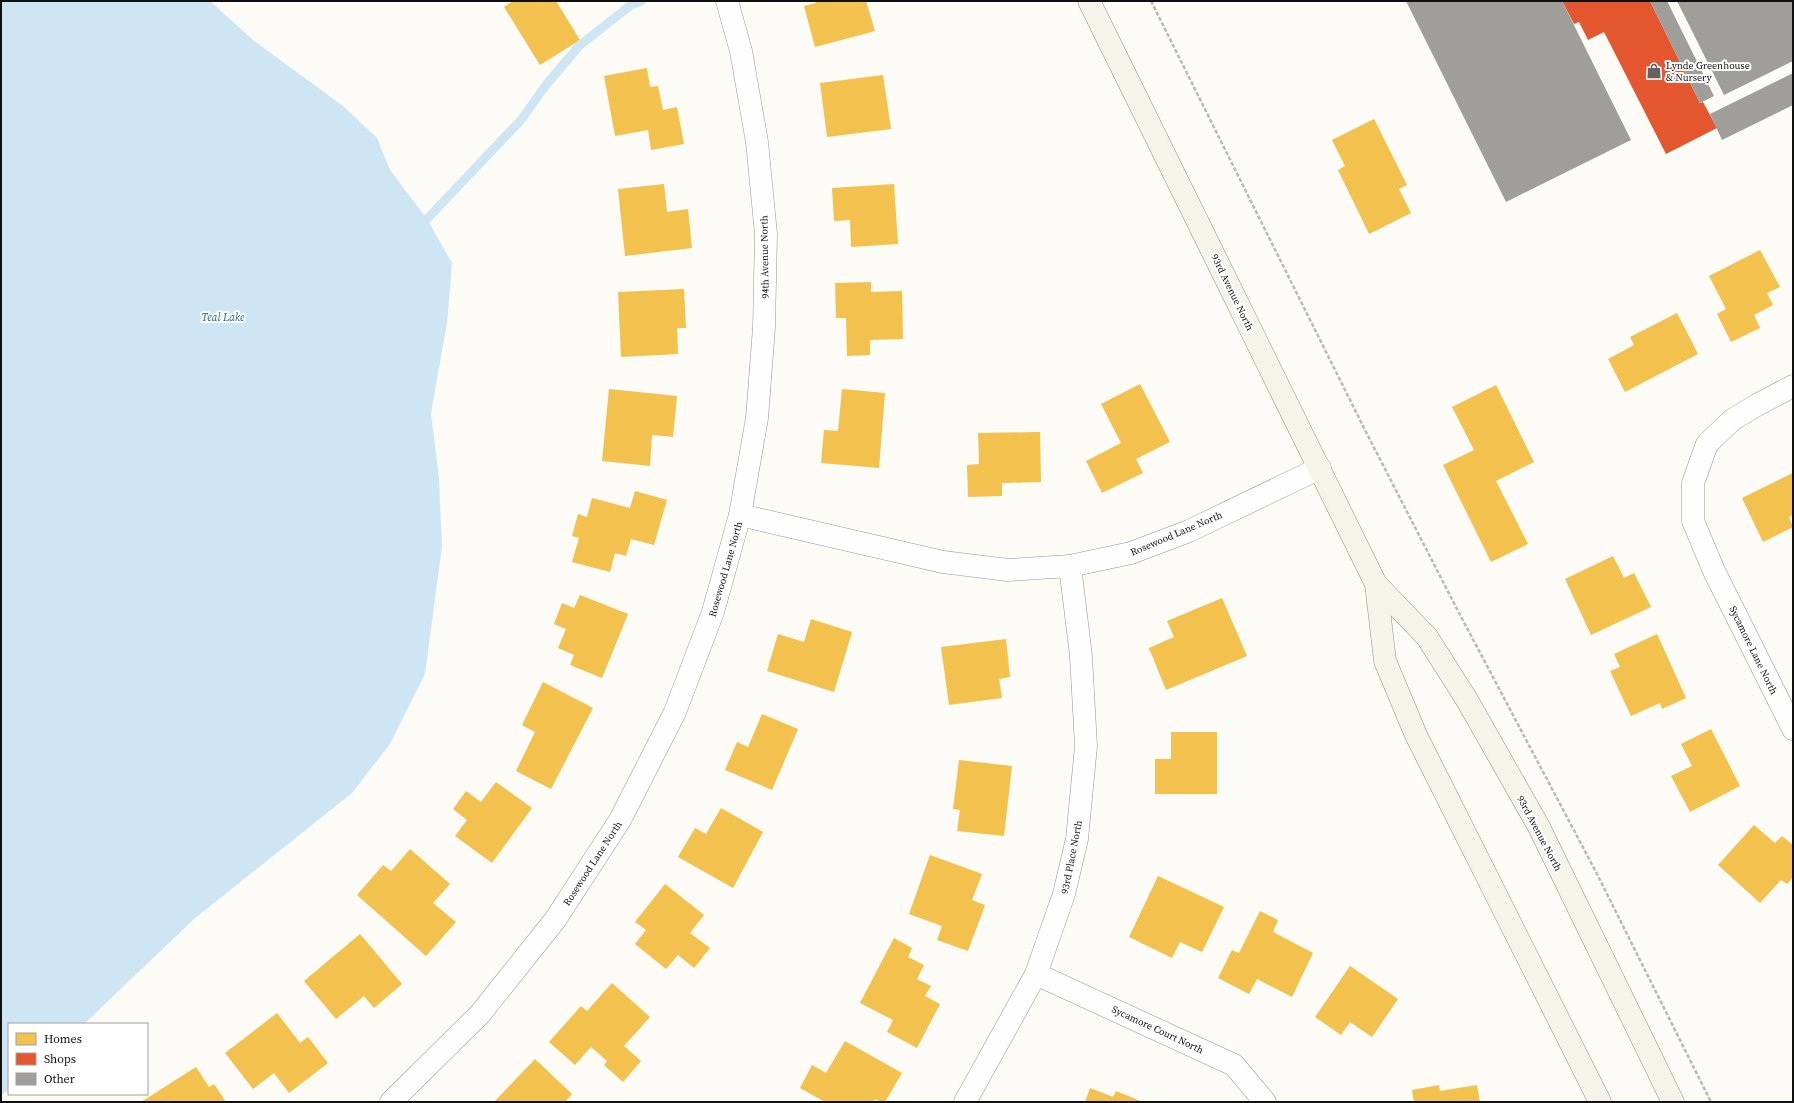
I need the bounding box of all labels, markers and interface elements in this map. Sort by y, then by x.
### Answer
place label: Lynde Greenhouse & Nursery [1666,59,1750,84]
shop icon: Lynde Greenhouse & Nursery [1645,62,1663,80]
street label: 94th Avenue North [757,215,772,299]
street label: 93rd Avenue North [1208,252,1257,333]
water label: Teal Lake [201,310,245,325]
street label: Rosewood Lane North [1128,508,1224,559]
street label: Rosewood Lane North [706,520,745,618]
street label: Sycamore Lane North [1727,604,1781,697]
street label: 93rd Avenue North [1514,793,1565,873]
street label: Rosewood Lane North [560,818,625,908]
street label: 93rd Place North [1058,819,1085,895]
street label: Sycamore Court North [1110,1002,1206,1056]
legend [8,1023,148,1095]
text: Homes [44,1031,82,1047]
text: Shops [44,1051,76,1067]
text: Other [44,1071,75,1087]

